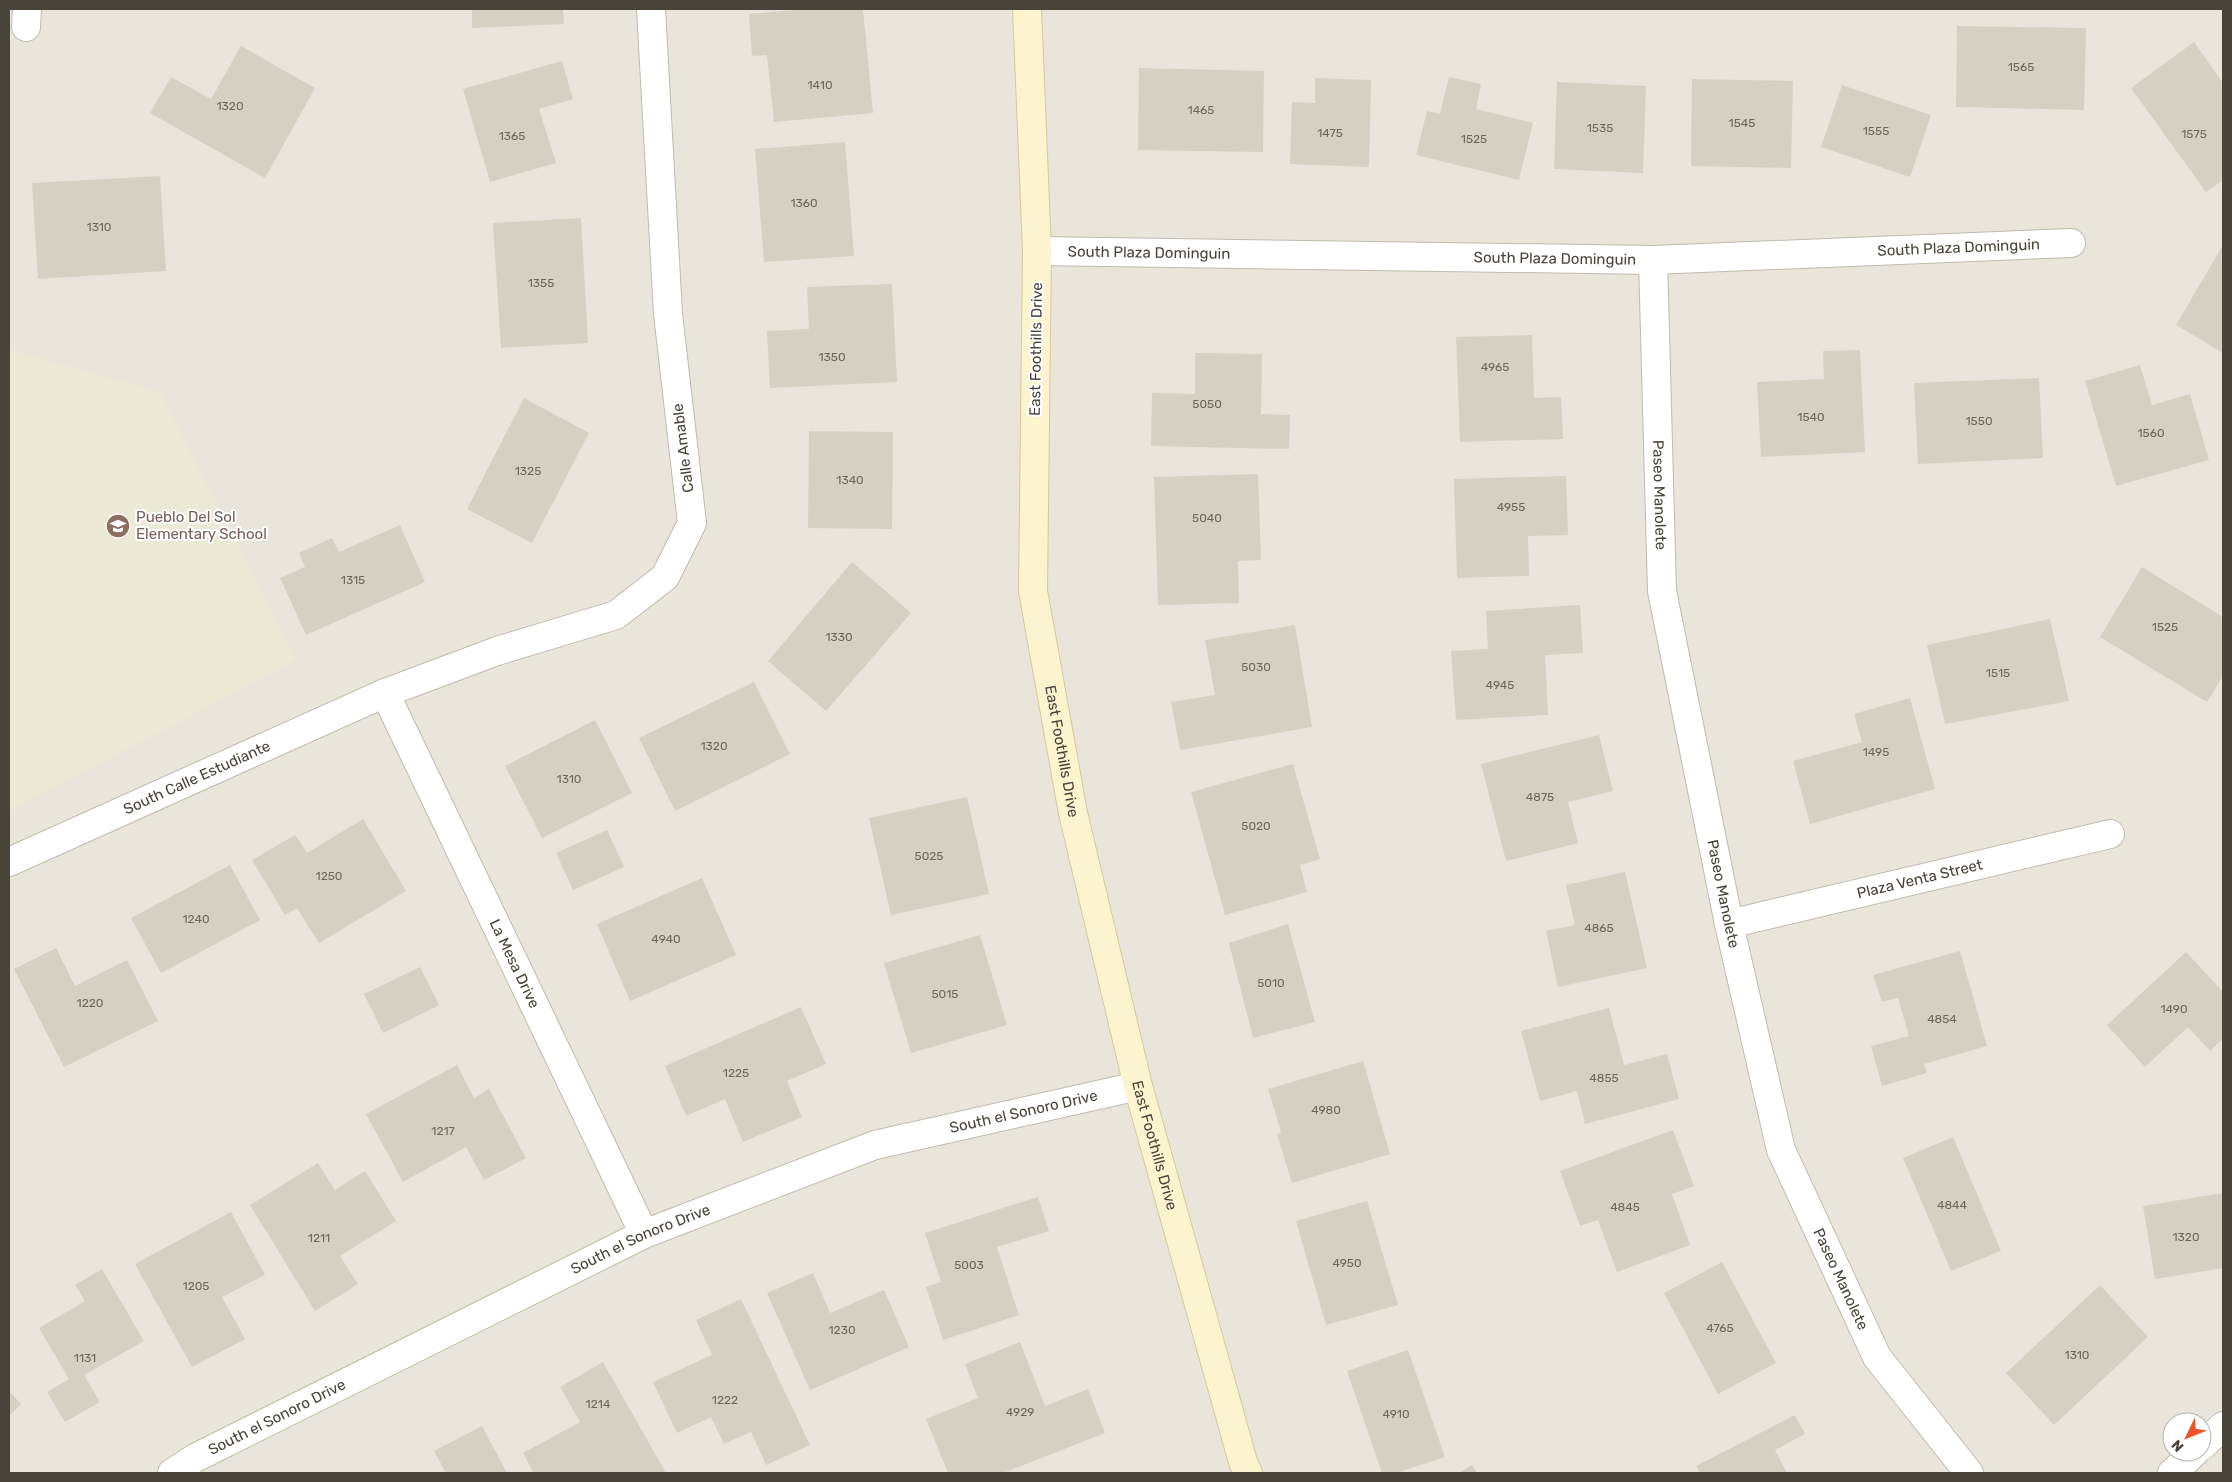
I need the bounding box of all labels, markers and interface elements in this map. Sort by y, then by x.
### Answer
house number: 1565 [2008,60,2034,74]
house number: 1410 [807,78,833,92]
house number: 1320 [216,99,244,113]
house number: 1465 [1188,103,1214,117]
house number: 1545 [1729,116,1755,130]
house number: 1535 [1587,121,1613,135]
house number: 1555 [1863,124,1889,138]
house number: 1475 [1317,126,1343,140]
house number: 1575 [2181,127,2207,141]
house number: 1365 [499,129,525,143]
house number: 1525 [1461,132,1487,146]
house number: 1360 [790,196,818,210]
house number: 1310 [87,220,111,234]
street label: South Plaza Dominguin [1877,235,2040,260]
street label: South Plaza Dominguin [1068,242,1230,263]
street label: South Plaza Dominguin [1473,248,1636,269]
house number: 1355 [528,276,554,290]
street label: East Foothills Drive [1026,282,1046,416]
house number: 1350 [818,350,846,364]
house number: 4965 [1481,360,1509,374]
house number: 5050 [1192,397,1222,411]
street label: Calle Amable [669,402,697,494]
house number: 1540 [1797,410,1825,424]
house number: 1550 [1965,414,1993,428]
house number: 1560 [2137,426,2165,440]
street label: Paseo Manolete [1649,440,1670,550]
house number: 1325 [515,464,541,478]
house number: 1340 [836,473,864,487]
house number: 4955 [1497,500,1525,514]
place label: Pueblo Del Sol Elementary School [136,508,267,543]
house number: 5040 [1192,511,1222,525]
school or university icon: Pueblo Del Sol Elementary School [105,513,131,539]
house number: 1315 [341,573,365,587]
house number: 1525 [2152,620,2178,634]
house number: 1330 [825,630,853,644]
house number: 5030 [1241,660,1271,674]
house number: 1515 [1986,666,2010,680]
house number: 4945 [1486,678,1514,692]
street label: East Foothills Drive [1041,684,1083,819]
street label: South Calle Estudiante [121,737,273,818]
house number: 1320 [700,739,728,753]
house number: 1495 [1863,745,1889,759]
house number: 1310 [557,772,581,786]
house number: 4875 [1526,790,1554,804]
house number: 5020 [1241,819,1271,833]
street label: Paseo Manolete [1703,838,1743,950]
house number: 5025 [915,849,943,863]
street label: Plaza Venta Street [1855,855,1984,902]
house number: 1250 [316,869,342,883]
house number: 1240 [182,912,210,926]
street label: La Mesa Drive [486,916,543,1011]
house number: 4865 [1584,921,1614,935]
house number: 4940 [651,932,681,946]
house number: 5010 [1257,976,1285,990]
house number: 5015 [931,987,959,1001]
house number: 1220 [77,996,103,1010]
house number: 1490 [2160,1002,2188,1016]
house number: 4854 [1927,1012,1957,1026]
house number: 1225 [723,1066,749,1080]
house number: 4855 [1589,1071,1619,1085]
street label: East Foothills Drive [1128,1079,1181,1212]
street label: South el Sonoro Drive [948,1086,1099,1137]
house number: 4980 [1311,1103,1341,1117]
house number: 1217 [431,1124,455,1138]
house number: 4844 [1937,1198,1968,1212]
street label: South el Sonoro Drive [568,1200,713,1278]
house number: 4845 [1610,1200,1640,1214]
street label: Paseo Manolete [1809,1225,1872,1333]
house number: 1320 [2172,1230,2200,1244]
house number: 1211 [308,1231,330,1245]
house number: 4950 [1332,1256,1362,1270]
house number: 5003 [954,1258,984,1272]
house number: 1205 [183,1279,209,1293]
house number: 4765 [1706,1321,1734,1335]
house number: 1230 [828,1323,856,1337]
house number: 1310 [2065,1348,2089,1362]
house number: 1131 [74,1351,96,1365]
street label: South el Sonoro Drive [205,1375,349,1459]
house number: 1222 [712,1393,738,1407]
house number: 1214 [586,1397,611,1411]
house number: 4929 [1006,1405,1034,1419]
house number: 4910 [1382,1407,1410,1421]
north arrow [2162,1412,2212,1462]
text: N [2168,1436,2188,1455]

